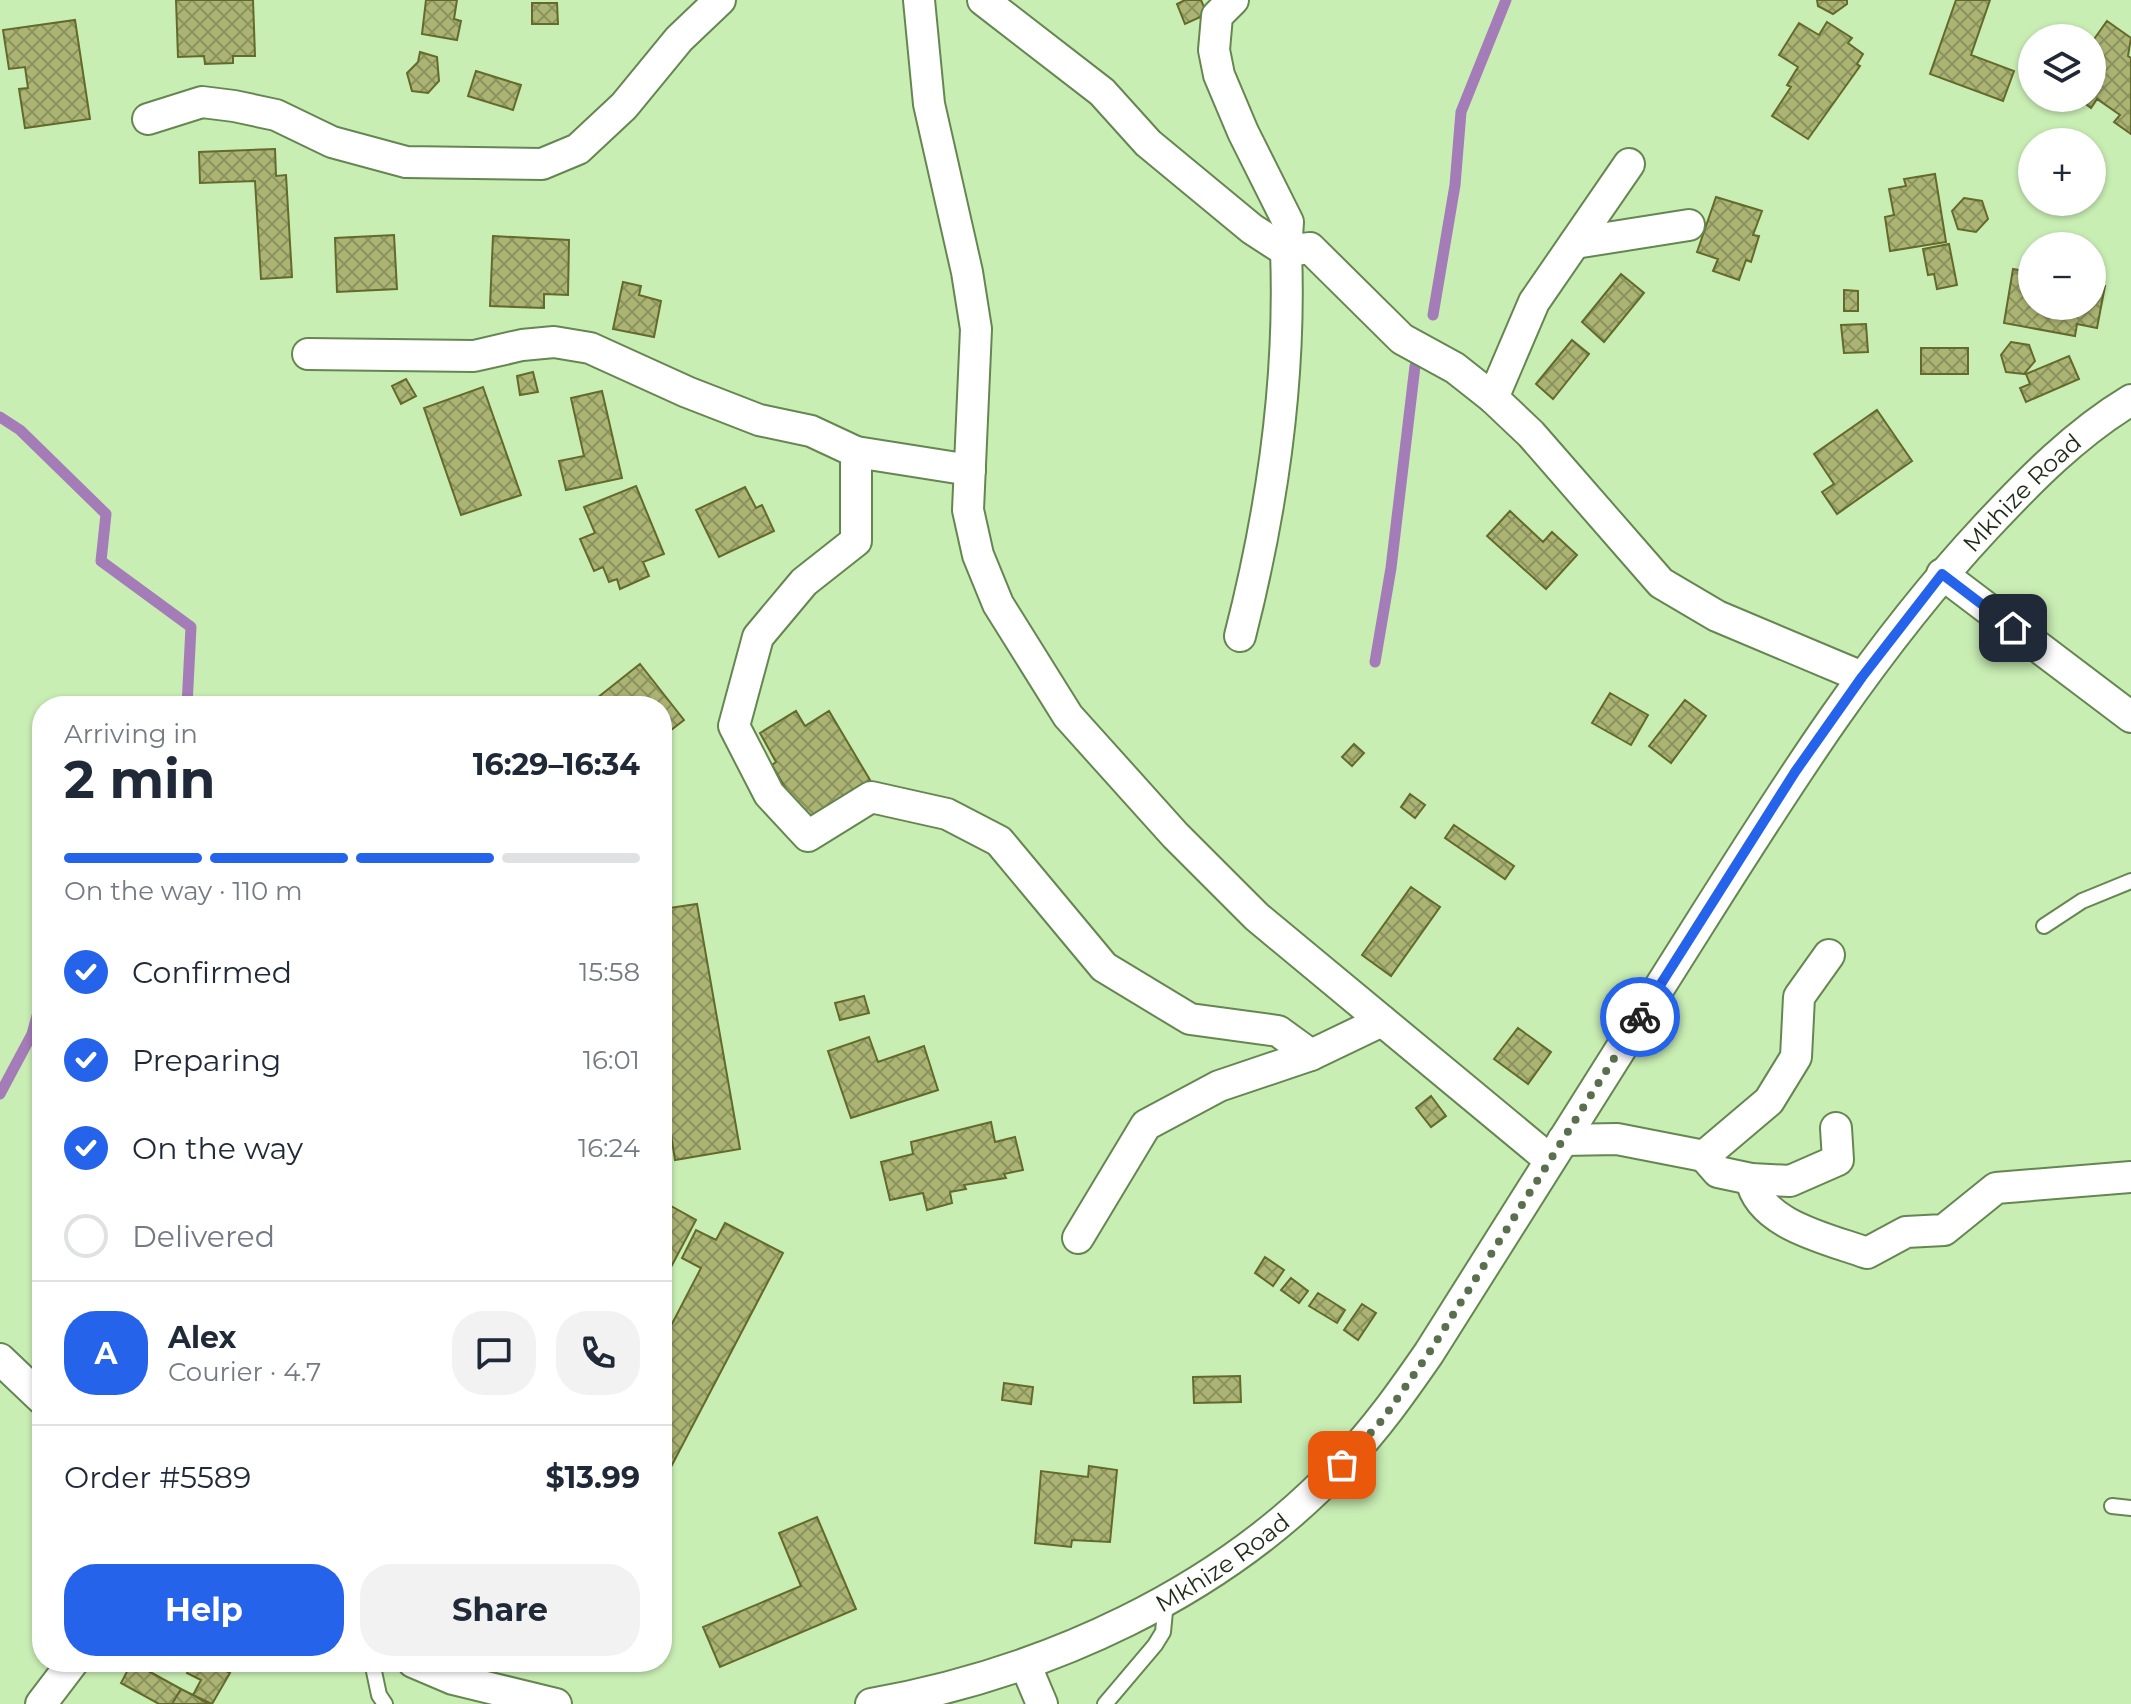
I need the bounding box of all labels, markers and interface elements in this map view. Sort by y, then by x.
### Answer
map controls [2018,24,2106,320]
button: layers [2018,24,2106,112]
button: + [2018,128,2106,216]
button: − [2018,232,2106,320]
street label: Mkhize Road [1956,427,2087,557]
pin [1979,594,2047,662]
icon: home [1991,606,2035,650]
text: Arriving in [64,718,198,750]
text: 16:29–16:34 [473,746,640,783]
text: 2 min [64,748,216,811]
text: On the way · 110 m [64,875,303,907]
icon: check [64,950,108,994]
text: Confirmed [132,954,292,991]
text: 15:58 [579,956,640,988]
courier [1600,977,1680,1057]
icon: bike [1618,995,1662,1039]
icon: check [64,1038,108,1082]
text: Preparing [132,1042,281,1079]
text: 16:01 [583,1044,640,1076]
icon: check [64,1126,108,1170]
text: On the way [132,1130,303,1167]
text: 16:24 [578,1132,640,1164]
text: Delivered [132,1218,275,1255]
button: chat [452,1311,536,1395]
button: phone [556,1311,640,1395]
text: Alex [168,1319,236,1356]
text: A [95,1335,117,1372]
text: Courier · 4.7 [168,1356,321,1388]
pin [1308,1431,1376,1499]
icon: bag [1320,1443,1364,1487]
text: Order #5589 [64,1459,251,1496]
text: $13.99 [546,1459,640,1496]
street label: Mkhize Road [1150,1506,1295,1618]
button: Help [64,1564,344,1656]
button: Share [360,1564,640,1656]

